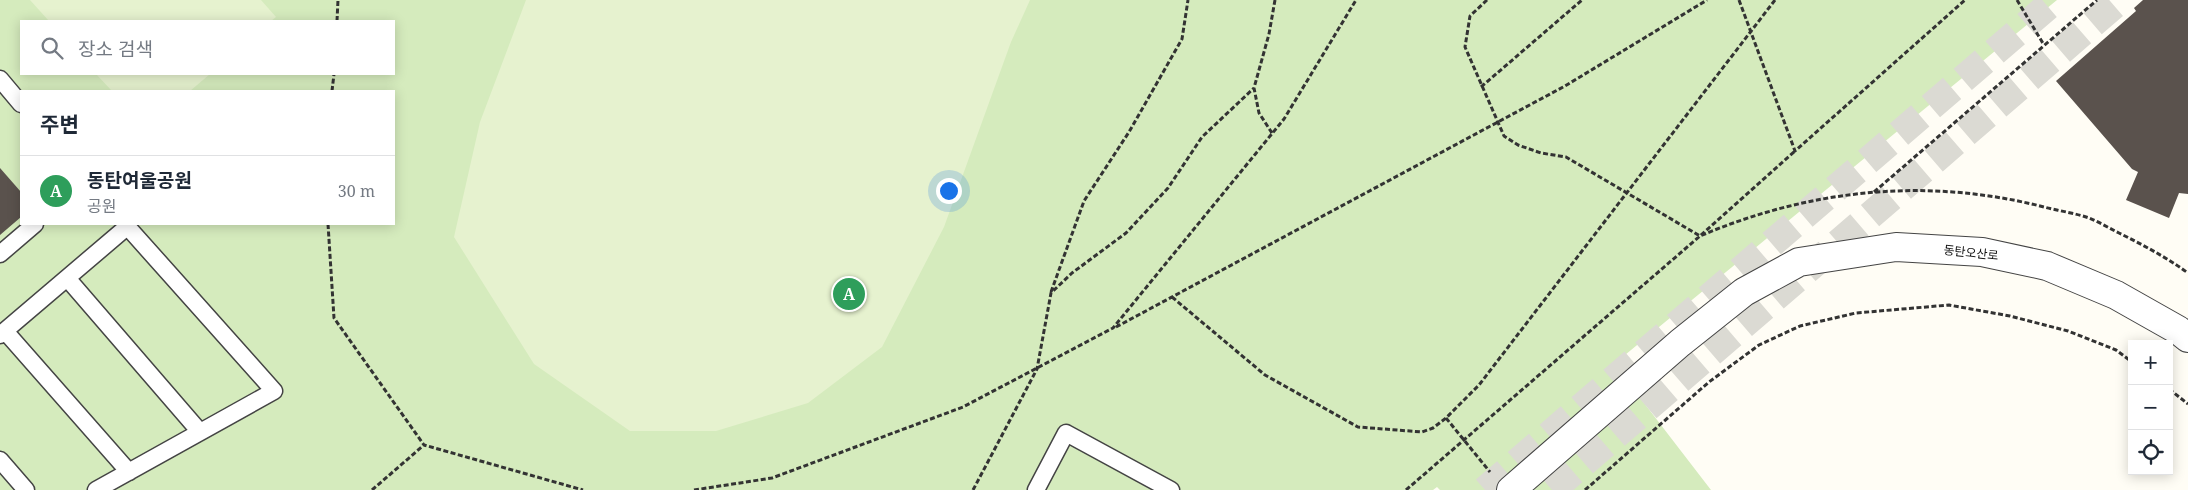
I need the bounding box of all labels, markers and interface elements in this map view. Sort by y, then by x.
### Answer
search box [20,20,395,75]
icon: search [38,34,66,62]
text: 장소 검색 [78,36,153,62]
text: 주변 [40,110,79,138]
text: 동탄여울공원 [87,167,192,193]
your location [936,178,962,204]
text: A [50,180,62,202]
text: 30 m [338,180,375,202]
text: 공원 [87,195,116,217]
street label: 동탄오산로 [1943,241,1999,264]
pin: A [833,275,865,313]
map controls [2128,340,2173,475]
button: + [2128,340,2173,385]
button: − [2128,385,2173,430]
button: locate [2128,430,2173,475]

